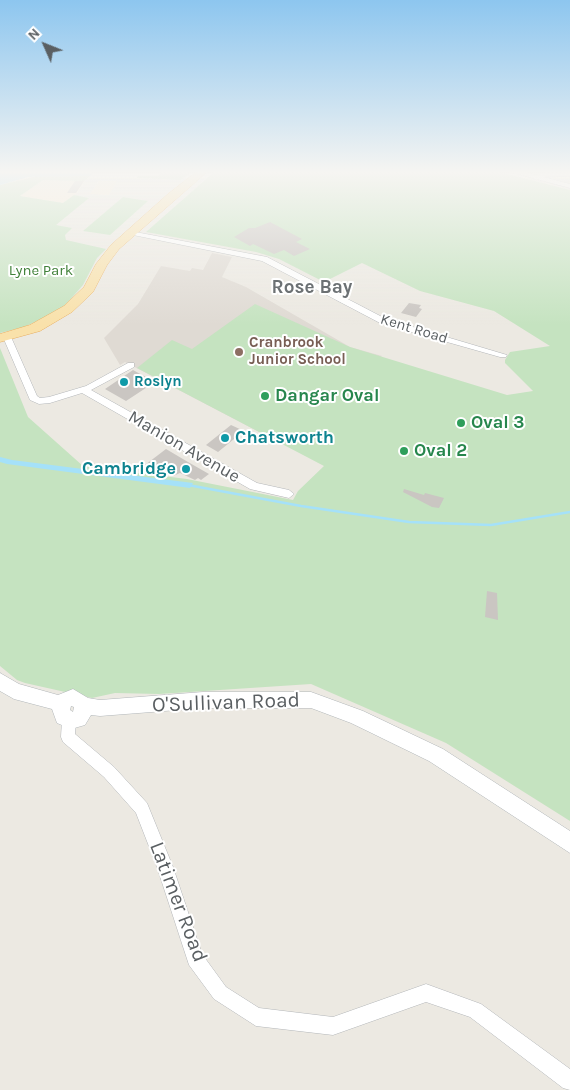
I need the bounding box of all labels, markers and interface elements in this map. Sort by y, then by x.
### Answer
north arrow [20,20,70,70]
text: N [24,25,43,44]
park label: Lyne Park [9,262,73,280]
district label: Rose Bay [272,277,352,299]
street label: Kent Road [378,310,450,348]
place label: Cranbrook Junior School [249,334,346,369]
marker: Cranbrook Junior School [233,346,245,358]
place label: Roslyn [134,373,182,391]
marker: Roslyn [118,376,130,388]
place label: Dangar Oval [275,385,379,407]
marker: Dangar Oval [259,390,271,402]
street label: Manion Avenue [124,406,244,488]
place label: Oval 3 [471,412,524,434]
marker: Oval 3 [455,417,467,429]
place label: Chatsworth [235,427,334,449]
marker: Chatsworth [219,432,231,444]
place label: Oval 2 [414,440,467,462]
marker: Oval 2 [398,445,410,457]
place label: Cambridge [82,458,176,480]
marker: Cambridge [180,463,192,475]
street label: O'Sullivan Road [152,688,300,718]
street label: Latimer Road [144,838,212,966]

